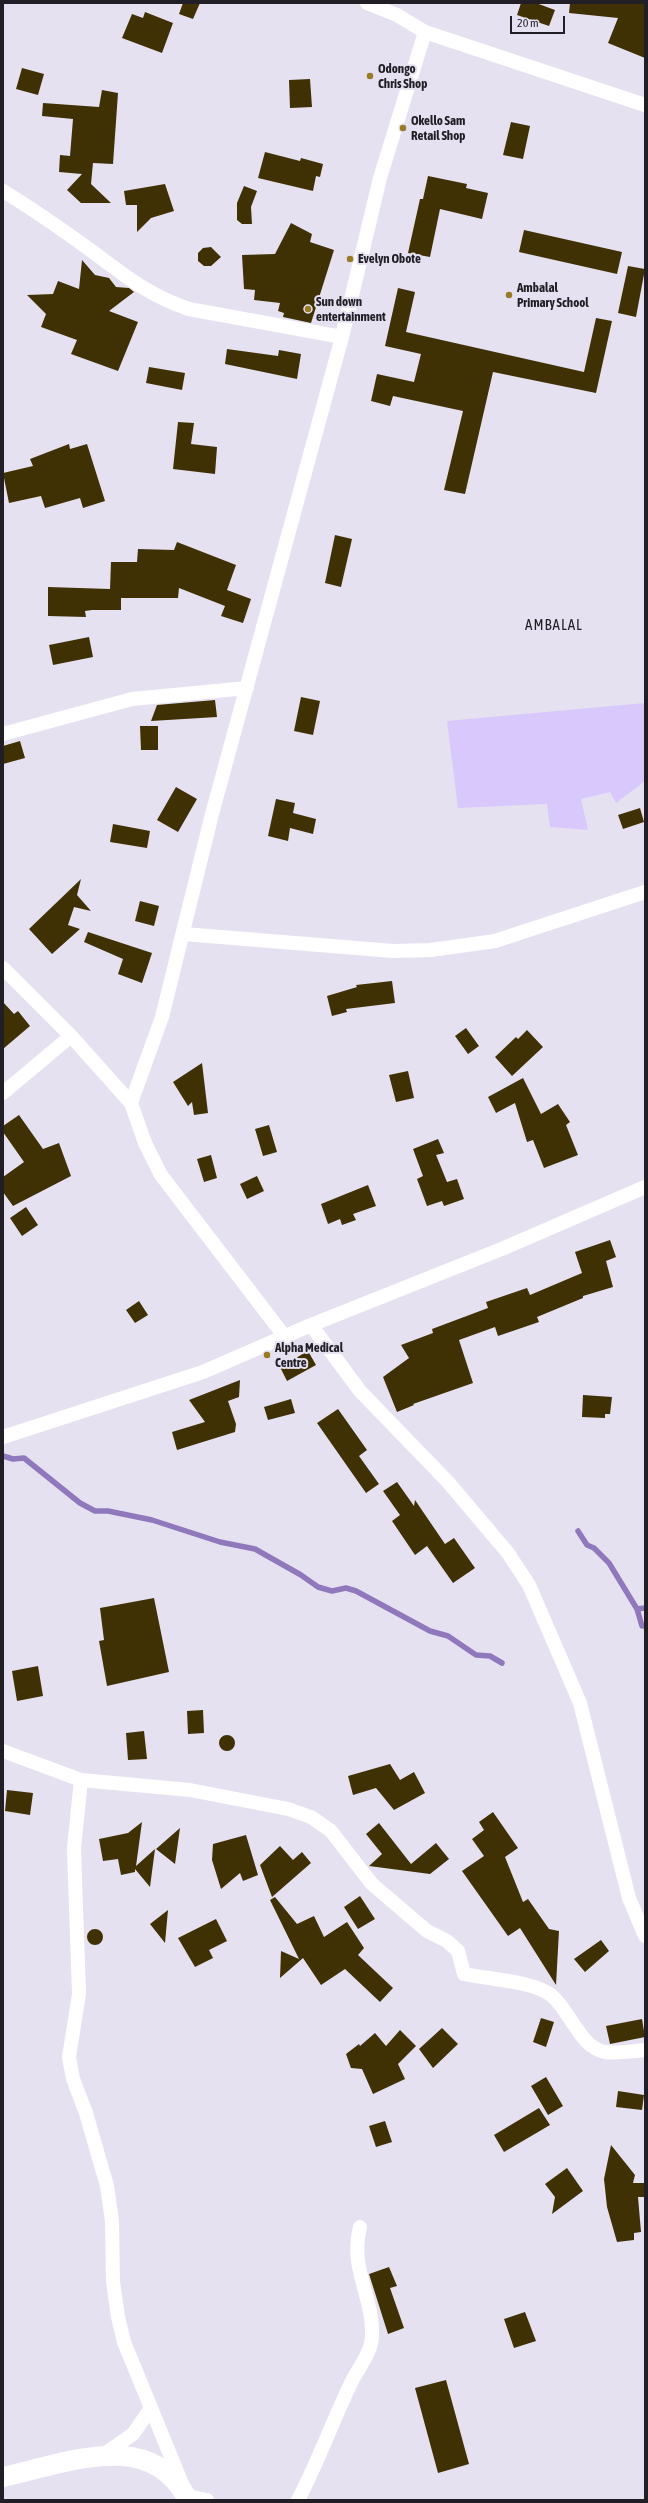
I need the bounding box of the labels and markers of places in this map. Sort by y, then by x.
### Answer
place label: Odongo Chris Shop [378,61,427,92]
marker: Odongo Chris Shop [365,71,375,81]
place label: Okello Sam Retail Shop [411,113,465,144]
marker: Okello Sam Retail Shop [398,123,408,133]
place label: Evelyn Obote [358,251,421,267]
marker: Evelyn Obote [345,254,355,264]
place label: Ambalal Primary School [517,280,589,311]
marker: Ambalal Primary School [504,290,514,300]
place label: Sun down entertainment [316,294,386,325]
marker: Sun down entertainment [303,304,313,314]
place label: Alpha Medical Centre [275,1340,343,1371]
marker: Alpha Medical Centre [262,1350,272,1360]

